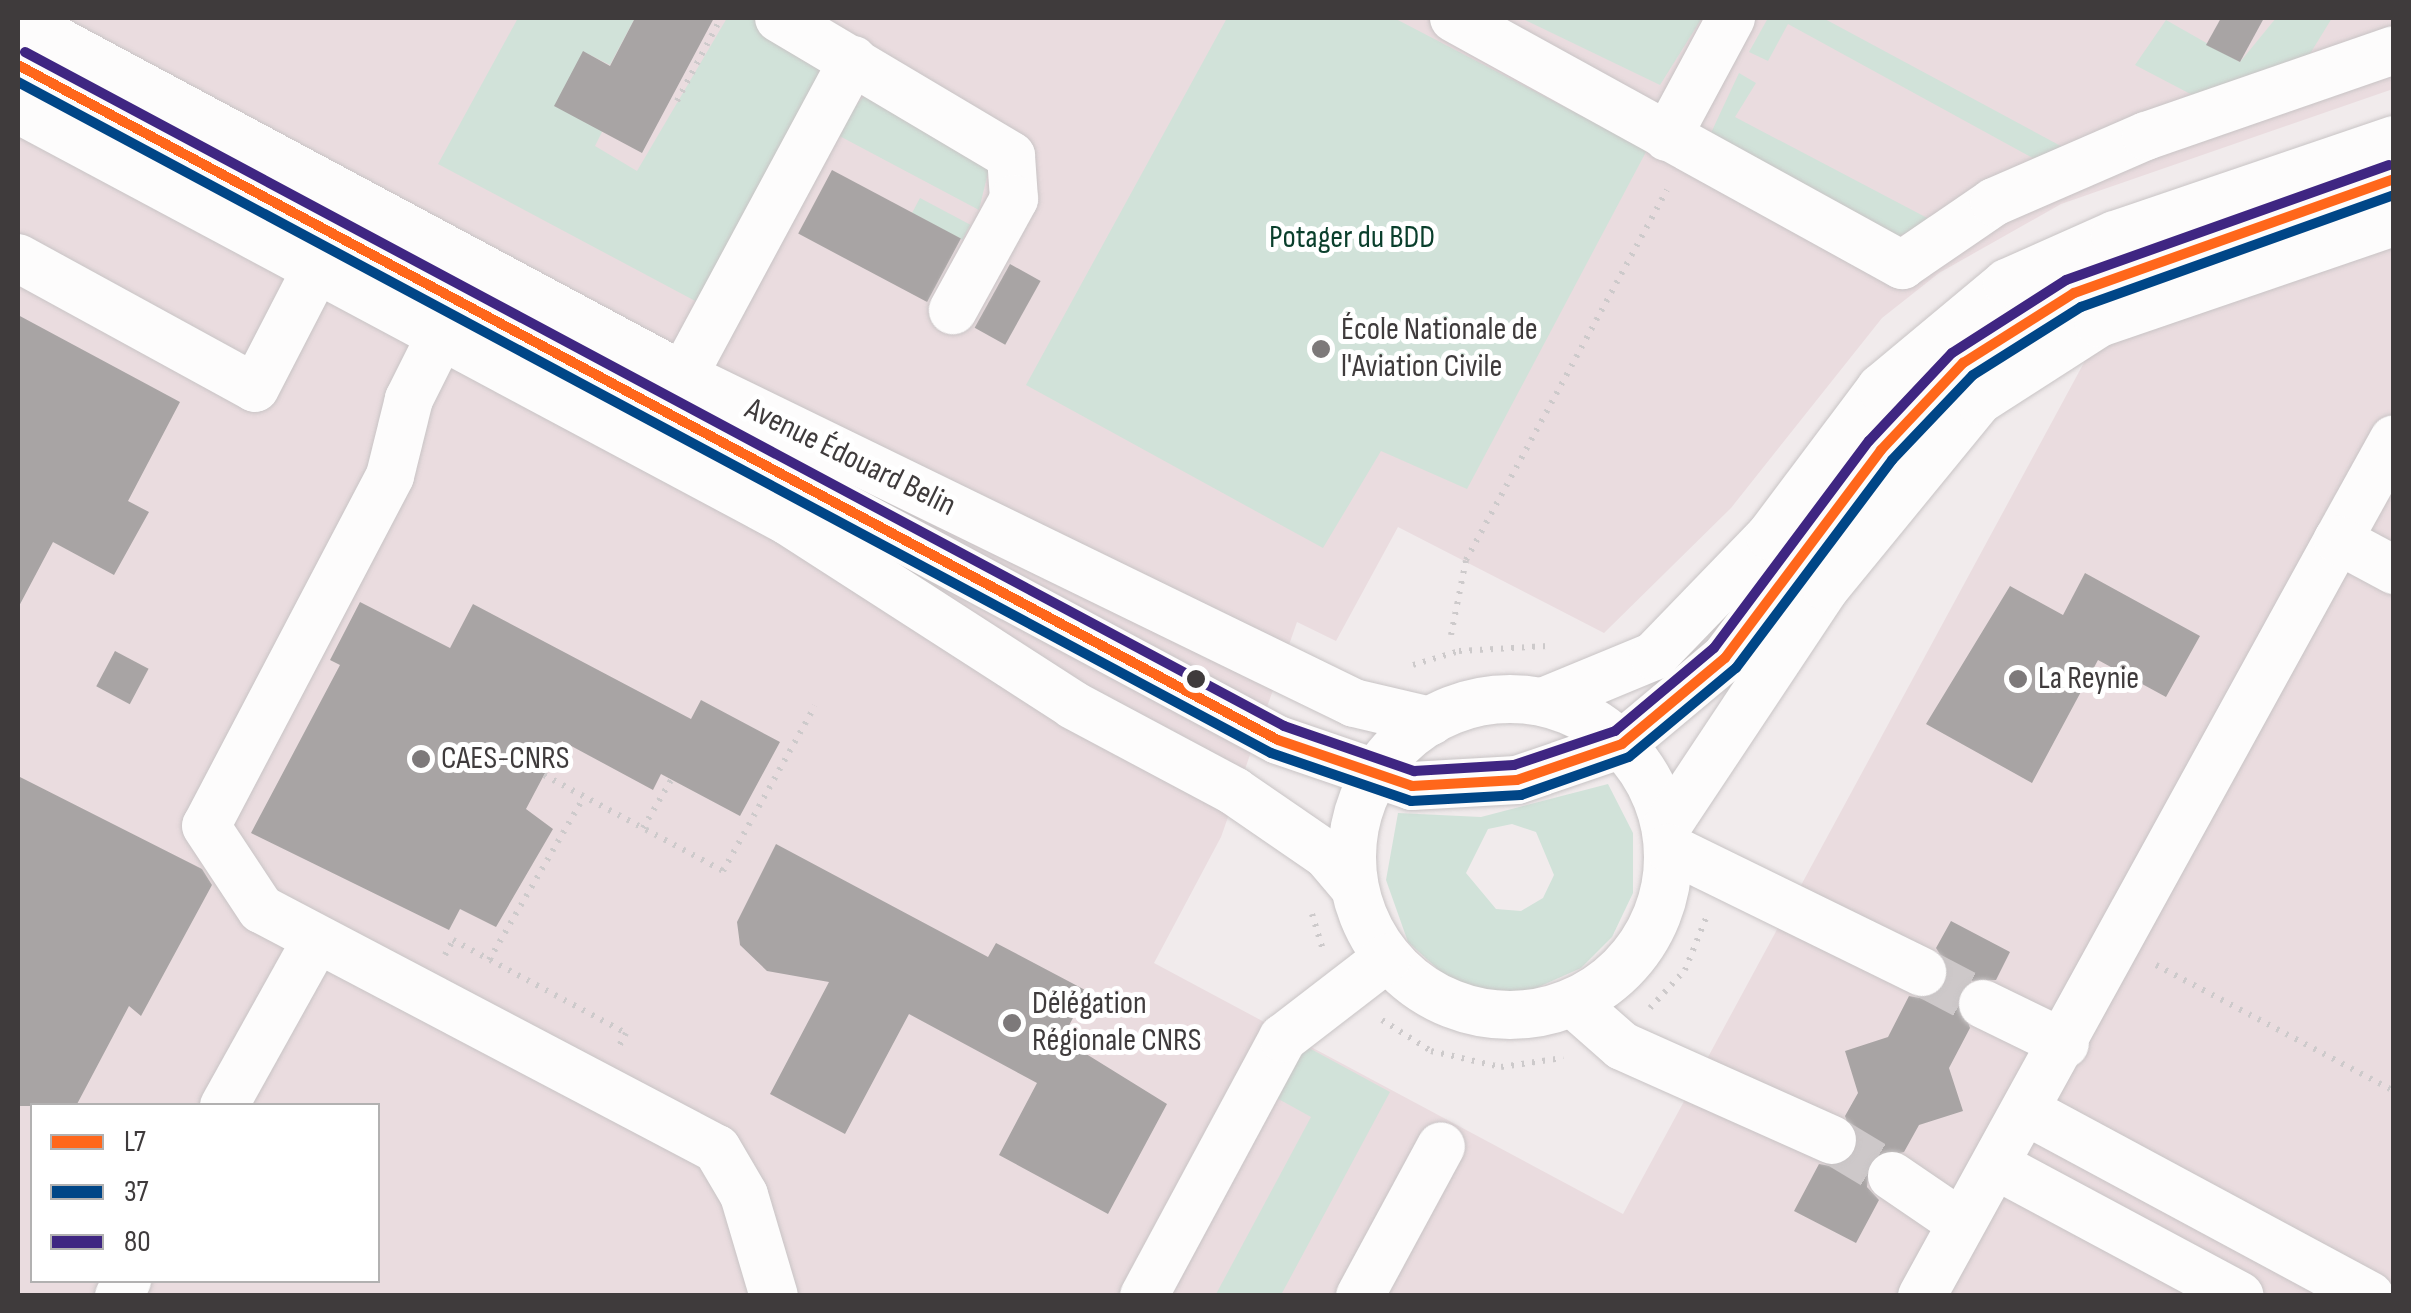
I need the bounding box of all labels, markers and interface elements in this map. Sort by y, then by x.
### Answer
park label: Potager du BDD [1269,219,1435,257]
place label: École Nationale de l'Aviation Civile [1341,312,1538,387]
marker: École Nationale de l'Aviation Civile [1310,338,1332,360]
street label: Avenue Édouard Belin [739,391,961,525]
place label: La Reynie [2038,660,2139,698]
marker: La Reynie [2007,668,2029,690]
unlabelled marker [1186,669,1206,689]
place label: CAES-CNRS [441,740,570,778]
marker: CAES-CNRS [410,748,432,770]
place label: Délégation Régionale CNRS [1032,986,1202,1061]
marker: Délégation Régionale CNRS [1001,1012,1023,1034]
legend [30,1103,380,1283]
text: L7 [124,1124,146,1160]
text: 37 [124,1174,149,1210]
text: 80 [124,1224,151,1260]

